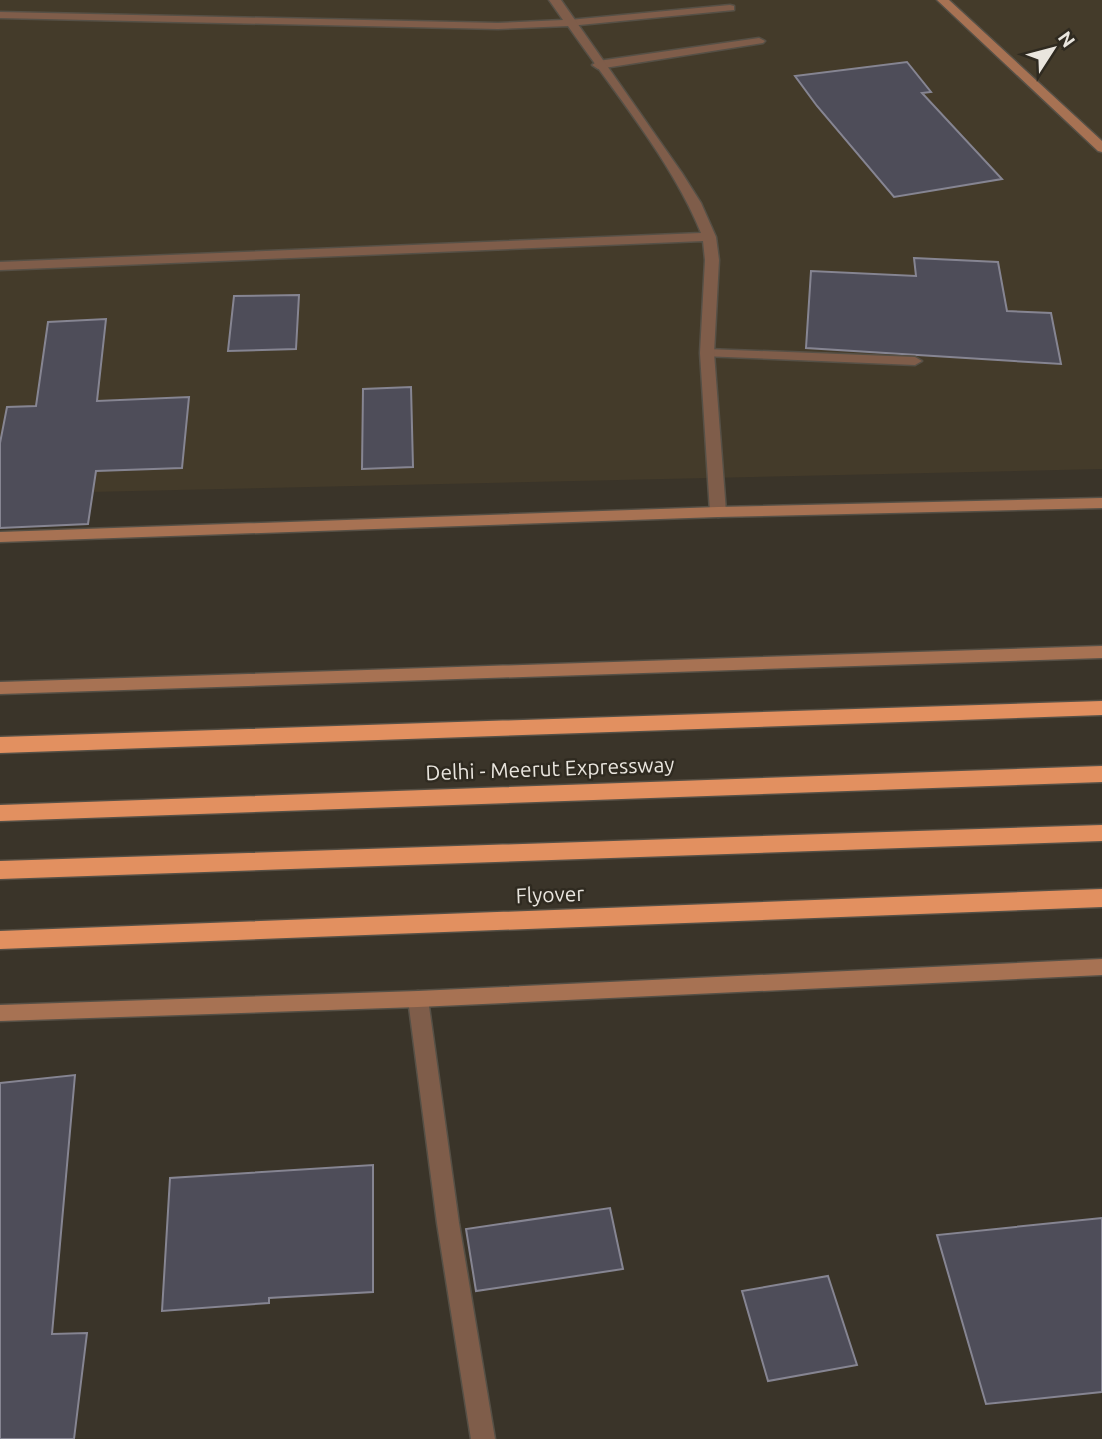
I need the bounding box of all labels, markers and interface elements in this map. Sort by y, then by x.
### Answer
north arrow [1018,14,1088,84]
text: N [1054,27,1080,51]
street label: Delhi - Meerut Expressway [425,752,675,784]
street label: Flyover [515,881,585,907]

